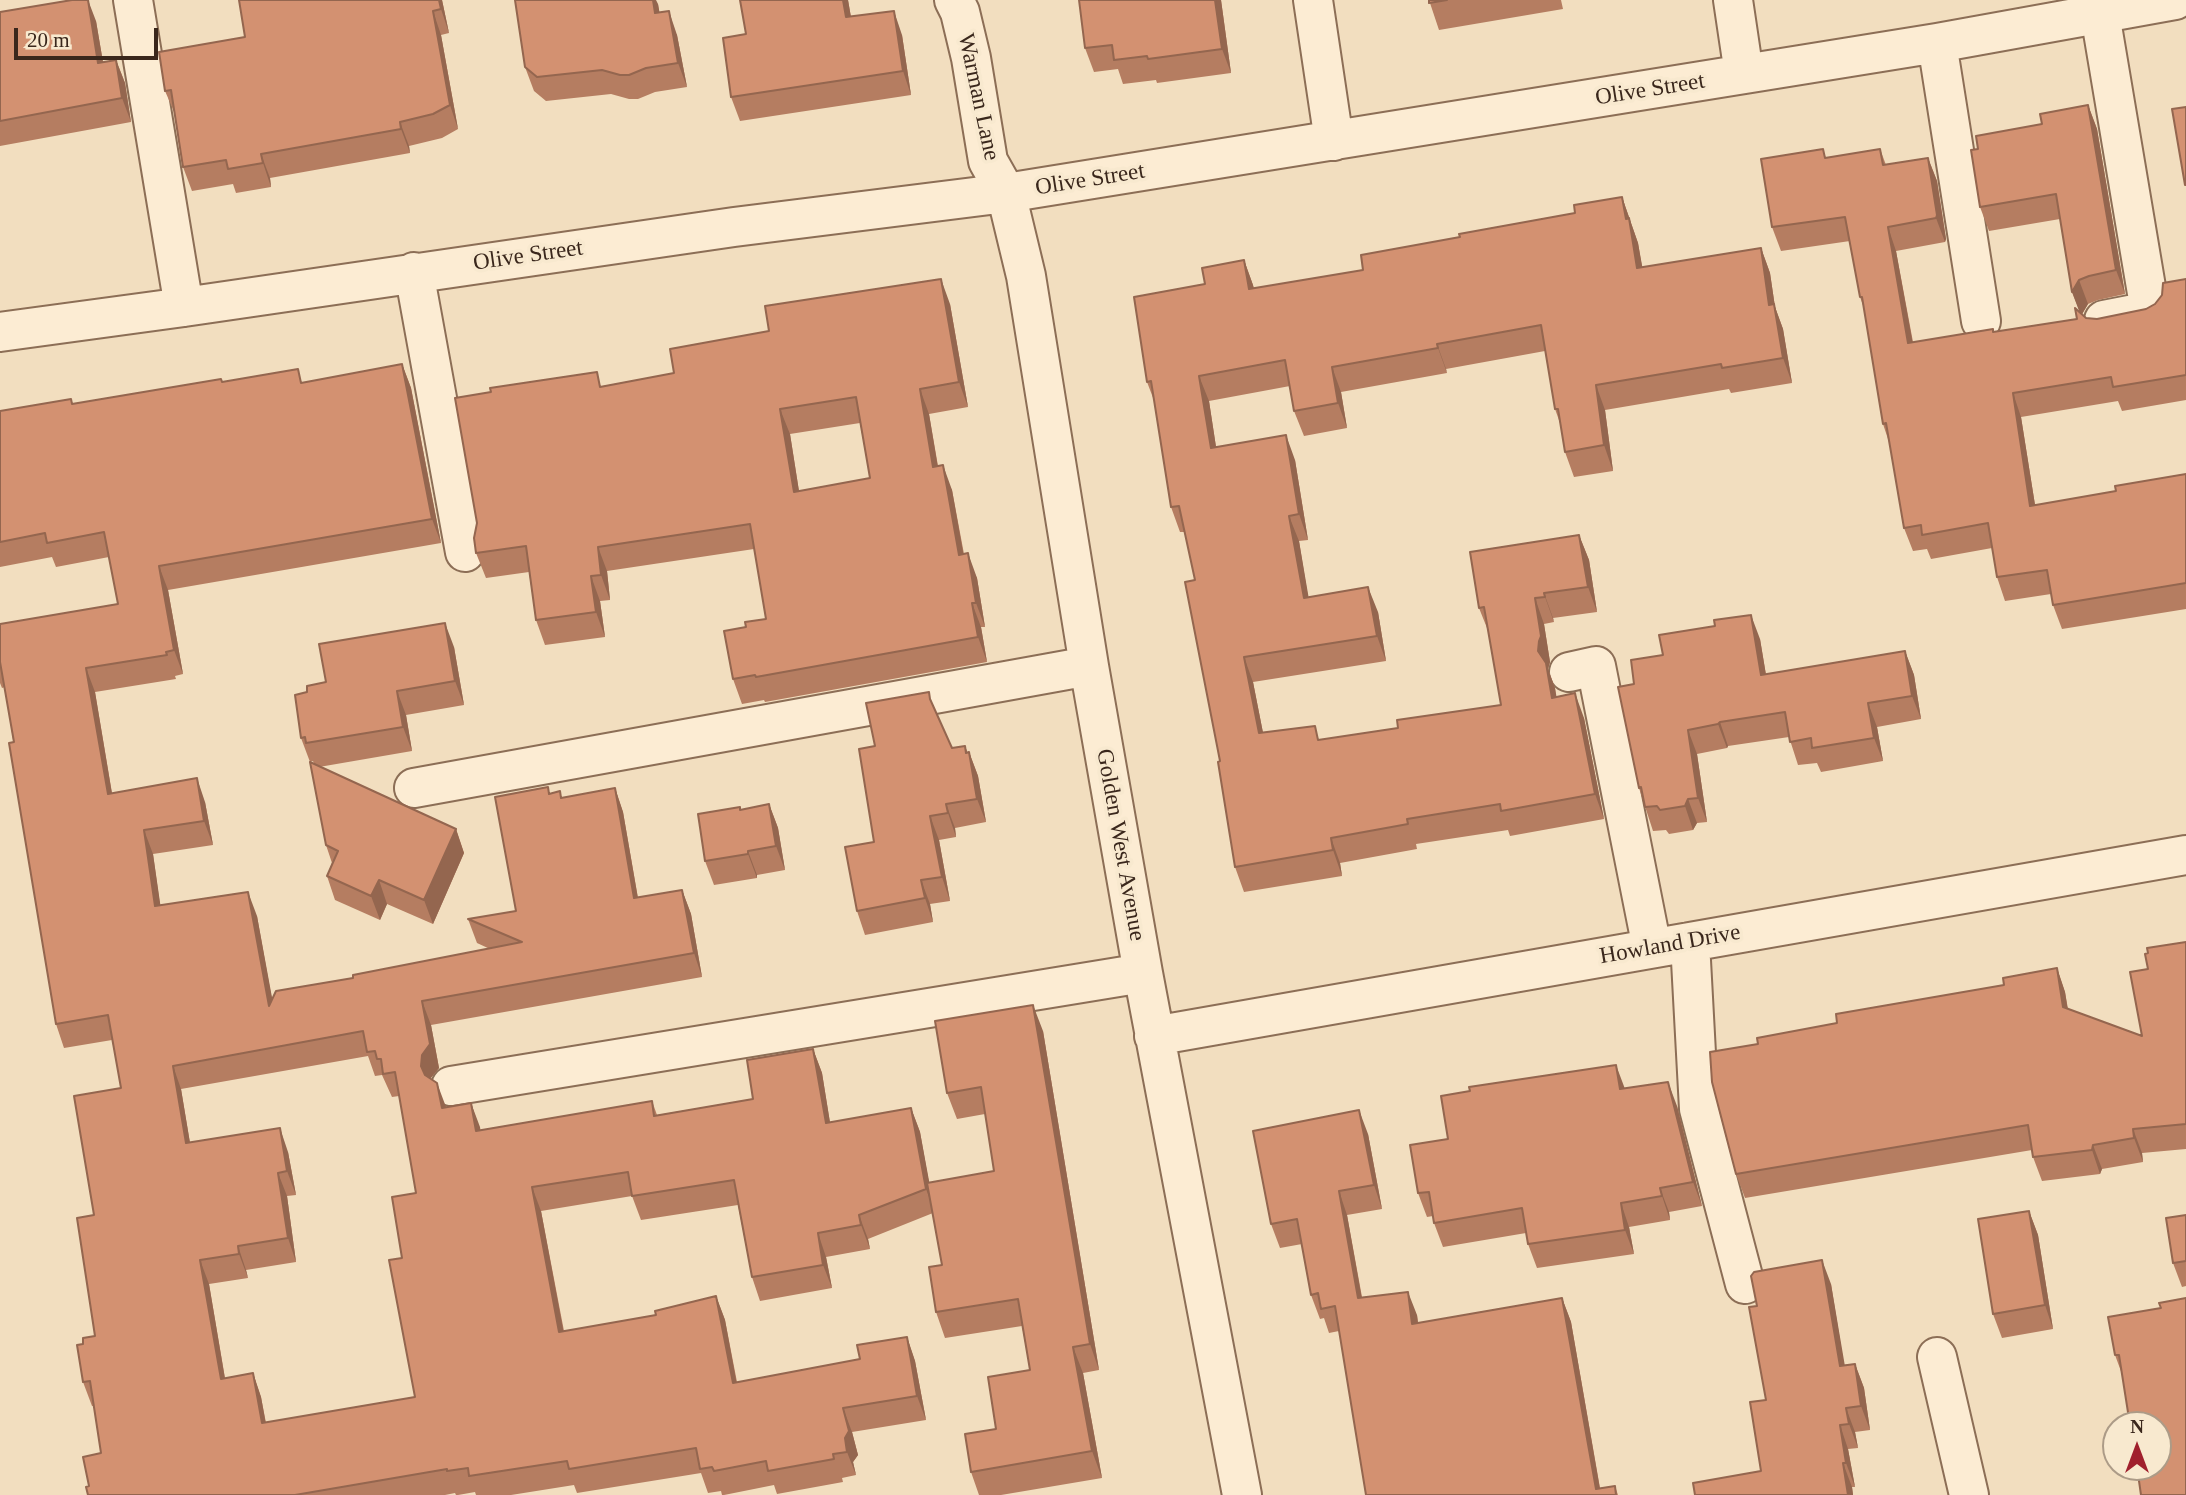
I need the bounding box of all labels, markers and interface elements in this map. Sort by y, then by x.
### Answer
scale bar [18,14,161,58]
text: 20 m [27,28,70,52]
street label: Warman Lane [951,31,1005,163]
street label: Olive Street [1593,68,1707,112]
street label: Olive Street [1033,158,1147,202]
street label: Olive Street [471,235,585,277]
street label: Golden West Avenue [1090,747,1150,943]
street label: Howland Drive [1597,919,1743,971]
north arrow [2102,1411,2172,1481]
text: N [2130,1416,2144,1437]

